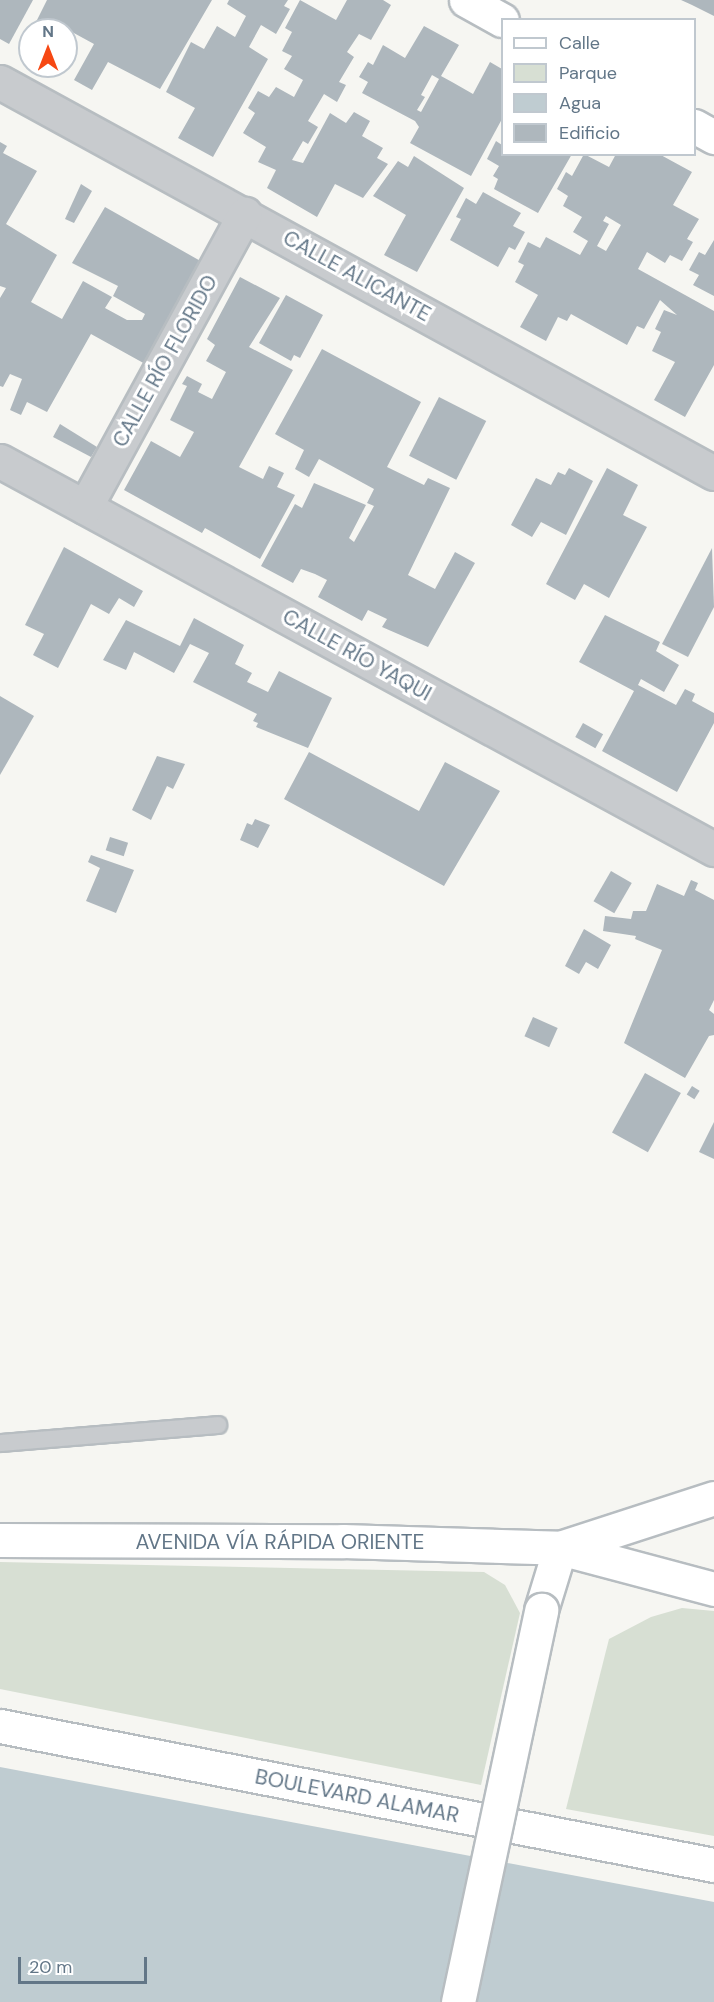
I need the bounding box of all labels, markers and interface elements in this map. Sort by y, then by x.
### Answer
north arrow [18,18,78,78]
legend [501,18,696,156]
text: N [42,21,54,42]
text: Calle [559,31,600,55]
text: Parque [559,61,617,85]
text: Agua [559,91,601,115]
text: Edificio [559,121,620,145]
street label: CALLE ALICANTE [279,225,435,327]
street label: CALLE RÍO FLORIDO [107,271,223,451]
street label: CALLE RÍO YAQUI [278,604,436,706]
street label: AVENIDA VÍA RÁPIDA ORIENTE [136,1529,424,1555]
street label: BOULEVARD ALAMAR [253,1764,461,1828]
scale bar [21,1945,150,1983]
text: 20 m [29,1955,72,1979]

